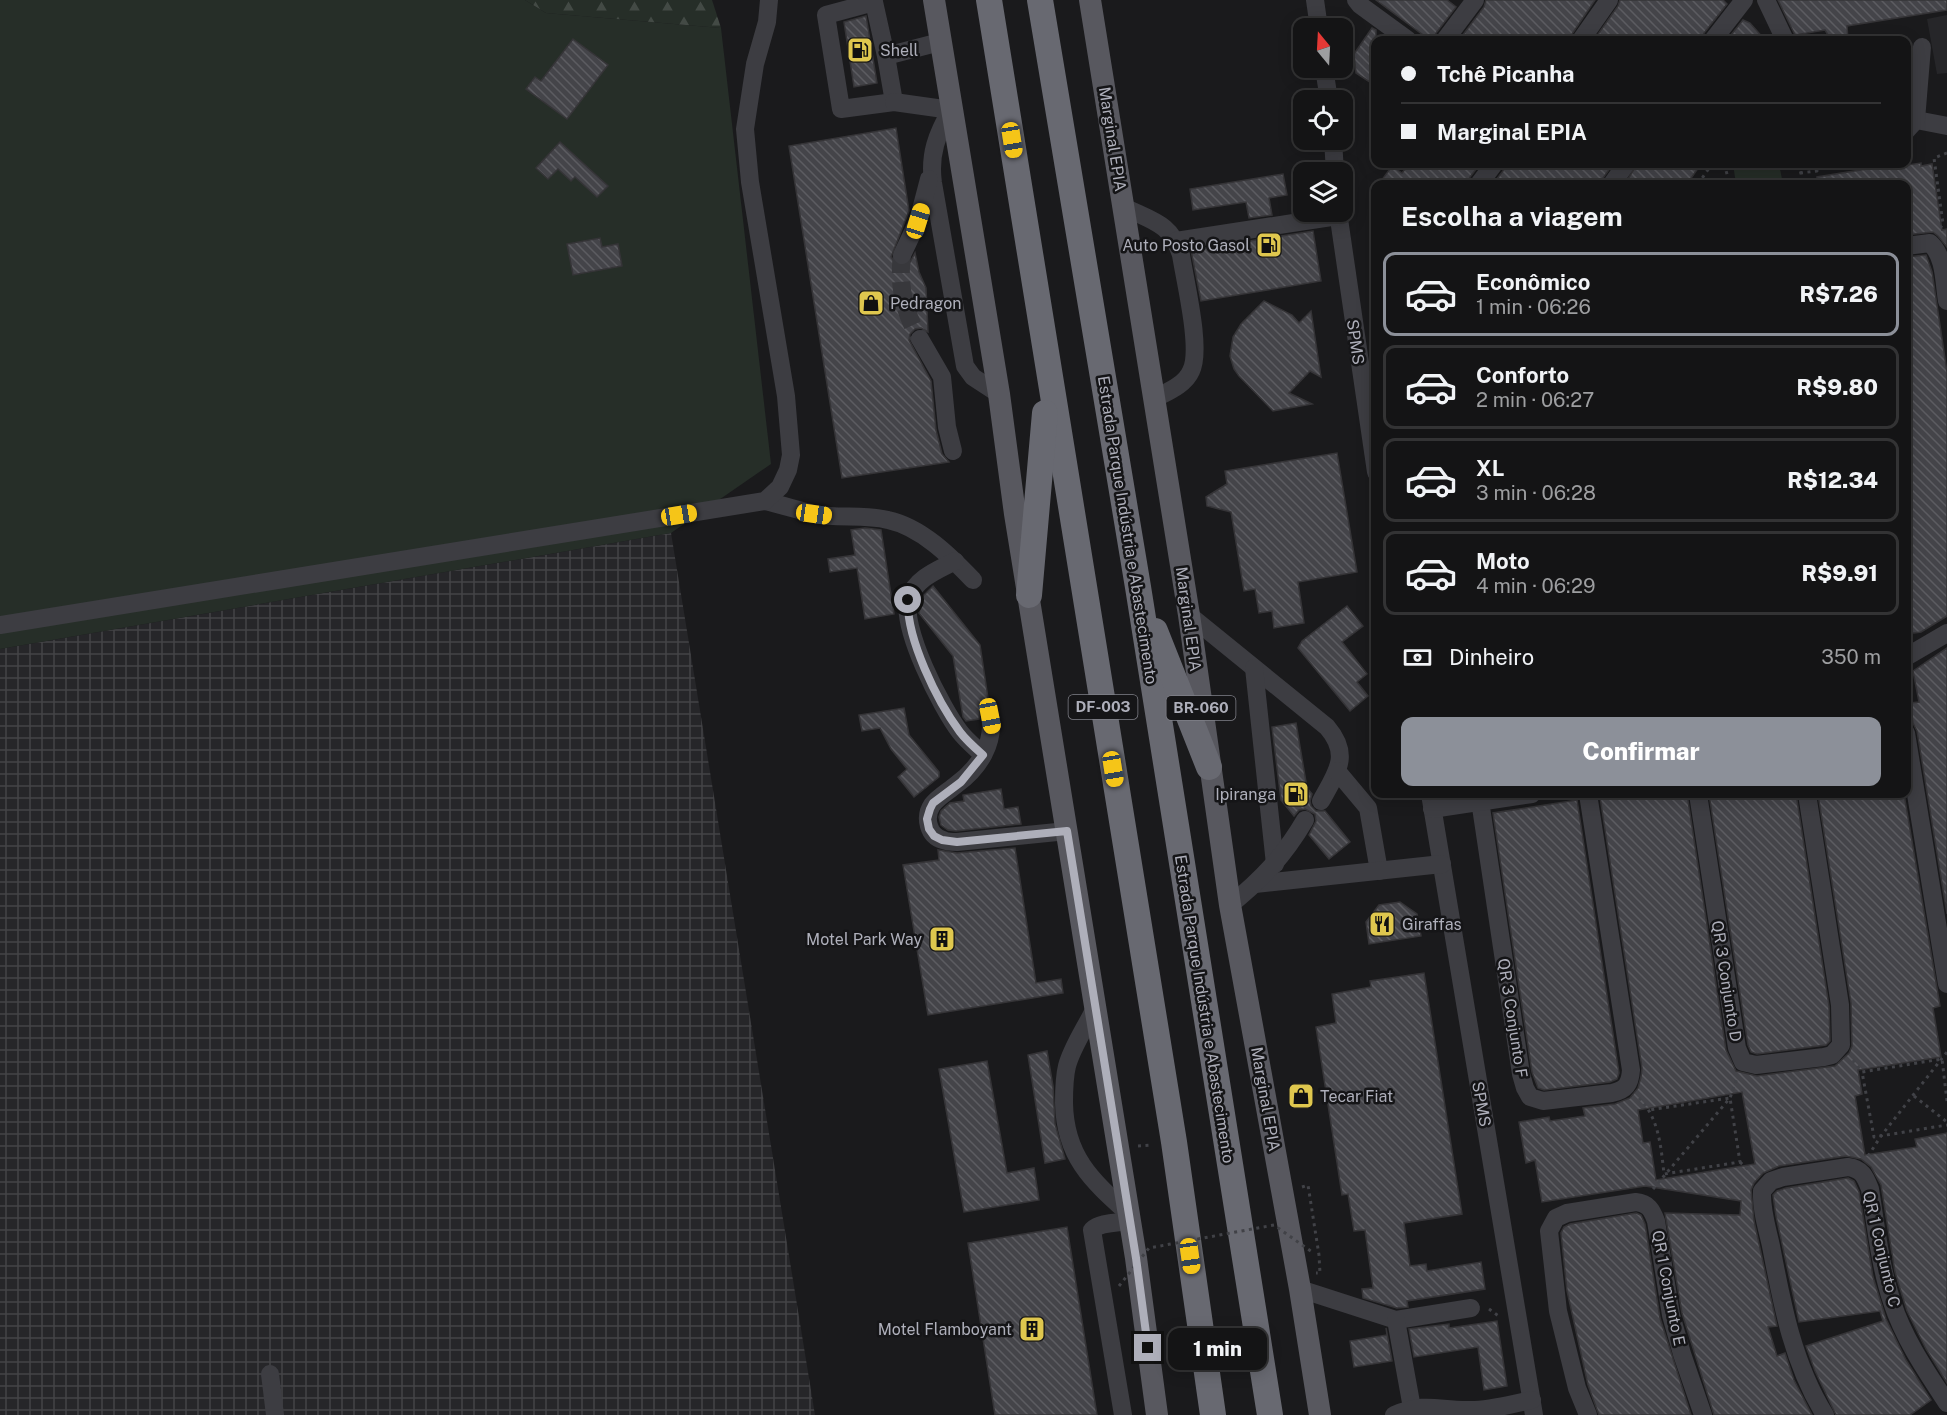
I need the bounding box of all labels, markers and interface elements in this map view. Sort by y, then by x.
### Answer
north arrow [1293,18,1353,78]
map controls [1293,18,1353,222]
fuel station icon: Shell [845,35,875,65]
place label: Shell [880,41,919,60]
text: Tchê Picanha [1437,61,1575,87]
street label: Marginal EPIA [1095,85,1130,193]
button: locate [1293,90,1353,150]
text: Marginal EPIA [1437,119,1587,145]
car [1000,121,1024,159]
button: layers [1293,162,1353,222]
text: Escolha a viagem [1401,200,1623,232]
car [904,201,932,241]
fuel station icon: Auto Posto Gasol [1254,230,1284,260]
place label: Auto Posto Gasol [1122,236,1250,255]
icon: car [1404,267,1458,321]
text: Econômico [1476,269,1591,295]
text: R$7.26 [1800,281,1878,307]
shop icon: Pedragon [856,288,886,318]
place label: Pedragon [890,294,962,313]
text: 1 min · 06:26 [1476,295,1591,319]
street label: SPMS [1343,318,1368,366]
icon: car [1404,360,1458,414]
text: Conforto [1476,362,1569,388]
street label: Estrada Parque Indústria e Abastecimento [1094,374,1161,686]
text: R$9.80 [1797,374,1878,400]
text: 2 min · 06:27 [1476,388,1594,412]
icon: car [1404,453,1458,507]
text: XL [1476,455,1504,481]
text: R$12.34 [1787,467,1878,493]
text: 3 min · 06:28 [1476,481,1596,505]
car [660,503,698,527]
car [795,503,833,525]
icon: car [1404,546,1458,600]
text: Moto [1476,548,1530,574]
text: R$9.91 [1802,560,1878,586]
street label: Marginal EPIA [1172,565,1205,673]
text: 4 min · 06:29 [1476,574,1595,598]
route start [894,586,921,613]
icon: cash [1401,641,1434,674]
text: Dinheiro [1449,644,1534,670]
text: 350 m [1821,645,1881,669]
road number: DF-003 [1068,695,1138,719]
road number: BR-060 [1166,696,1236,720]
car [978,697,1002,735]
button: Confirmar [1401,717,1881,786]
car [1101,750,1125,788]
fuel station icon: Ipiranga [1281,779,1311,809]
place label: Ipiranga [1215,785,1276,804]
street label: Estrada Parque Indústria e Abastecimento [1171,853,1238,1165]
restaurant icon: Giraffas [1367,909,1397,939]
place label: Giraffas [1402,915,1462,934]
street label: QR 3 Conjunto D [1708,919,1745,1043]
building icon: Motel Park Way [927,924,957,954]
place label: Motel Park Way [806,930,922,949]
street label: QR 3 Conjunto F [1494,957,1531,1079]
street label: Marginal EPIA [1247,1045,1284,1153]
street label: SPMS [1468,1080,1495,1128]
shop icon: Tecar Fiat [1286,1081,1316,1111]
place label: Tecar Fiat [1320,1087,1393,1106]
street label: QR 1 Conjunto C [1859,1189,1904,1309]
street label: QR 1 Conjunto E [1648,1229,1689,1348]
car [1179,1237,1201,1275]
building icon: Motel Flamboyant [1017,1314,1047,1344]
place label: Motel Flamboyant [878,1320,1012,1339]
callout: 1 min [1169,1327,1268,1369]
route end [1134,1334,1161,1361]
text: 1 min [1193,1337,1242,1361]

